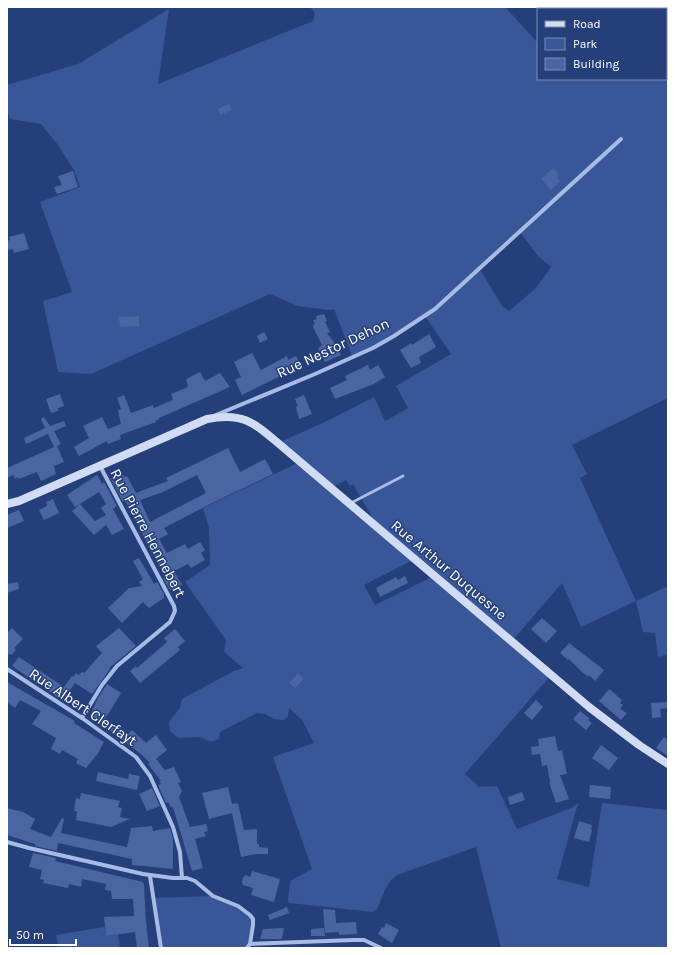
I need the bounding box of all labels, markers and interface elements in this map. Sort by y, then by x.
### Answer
legend [537,8,667,80]
text: Road [573,17,601,31]
text: Park [573,37,598,51]
text: Building [573,57,620,71]
street label: Rue Nestor Dehon [274,314,392,382]
street label: Rue Pierre Hennebert [106,466,190,601]
street label: Rue Arthur Duquesne [387,516,511,624]
street label: Rue Albert Clerfayt [26,664,141,750]
scale bar [10,921,76,947]
text: 50 m [16,928,44,942]

